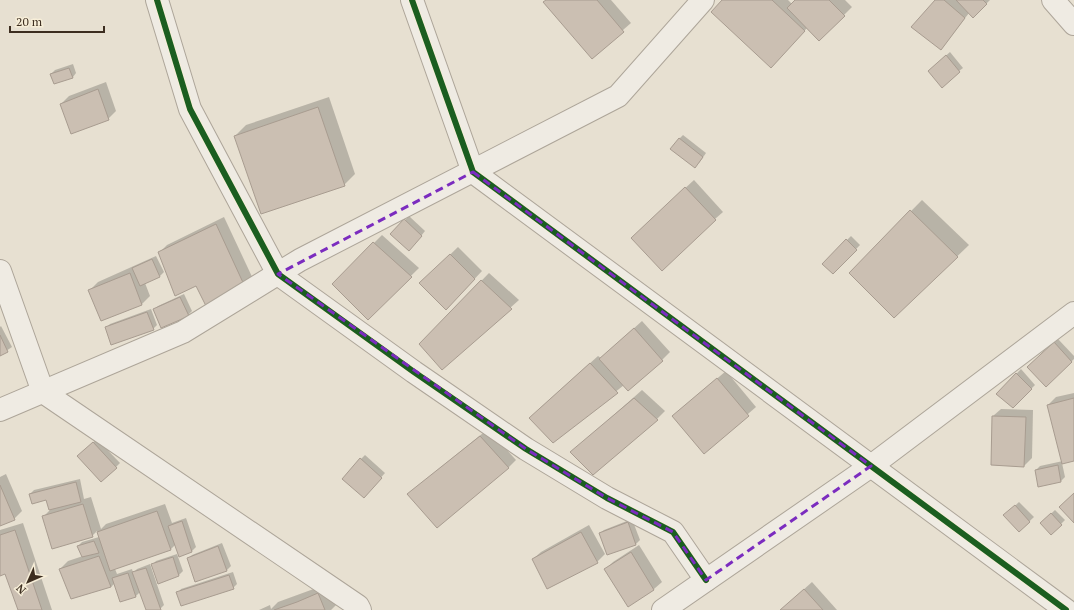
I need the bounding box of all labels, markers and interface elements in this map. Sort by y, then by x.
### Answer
scale bar [10,8,104,34]
text: 20 m [16,14,43,29]
north arrow [8,562,48,602]
text: N [13,581,29,597]

